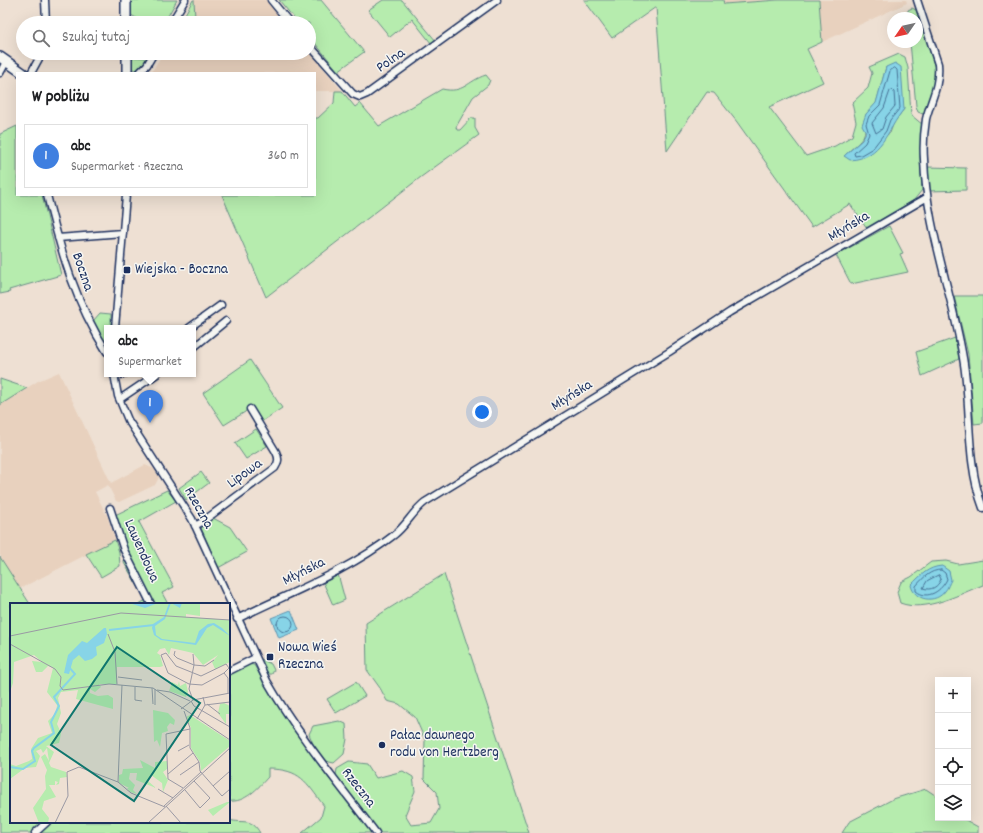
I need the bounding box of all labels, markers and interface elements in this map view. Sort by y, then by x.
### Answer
north arrow [887,12,923,48]
search box [16,16,316,60]
icon: search [30,27,52,49]
text: Szukaj tutaj [62,27,130,49]
street label: Polna [372,43,411,79]
text: W pobliżu [32,86,89,110]
text: abc [71,136,91,158]
text: 1 [45,147,47,166]
text: 360 m [268,147,299,166]
text: Supermarket · Rzeczna [71,158,183,177]
street label: Młyńska [824,205,875,248]
street label: Boczna [65,250,99,295]
place label: Wiejska - Boczna [135,259,229,281]
marker: Wiejska - Boczna [122,265,132,275]
popup [104,325,196,377]
text: abc [118,331,138,353]
text: Supermarket [118,353,182,372]
street label: Młyńska [547,374,598,417]
pin: 1 [137,390,163,423]
your location [472,402,492,422]
street label: Lipowa [223,453,268,494]
street label: Rzeczna [177,483,219,534]
street label: Lawendowa [117,516,165,587]
street label: Młyńska [279,552,330,592]
inset map [10,603,230,823]
place label: Nowa Wieś Rzeczna [278,637,337,676]
marker: Nowa Wieś Rzeczna [265,652,275,662]
map controls [935,677,971,821]
button: + [935,677,971,713]
button: − [935,713,971,749]
place label: Pałac dawnego rodu von Hertzberg [390,725,499,764]
marker: Pałac dawnego rodu von Hertzberg [377,740,387,750]
button: locate [935,749,971,785]
street label: Rzeczna [335,763,381,813]
button: layers [935,785,971,821]

